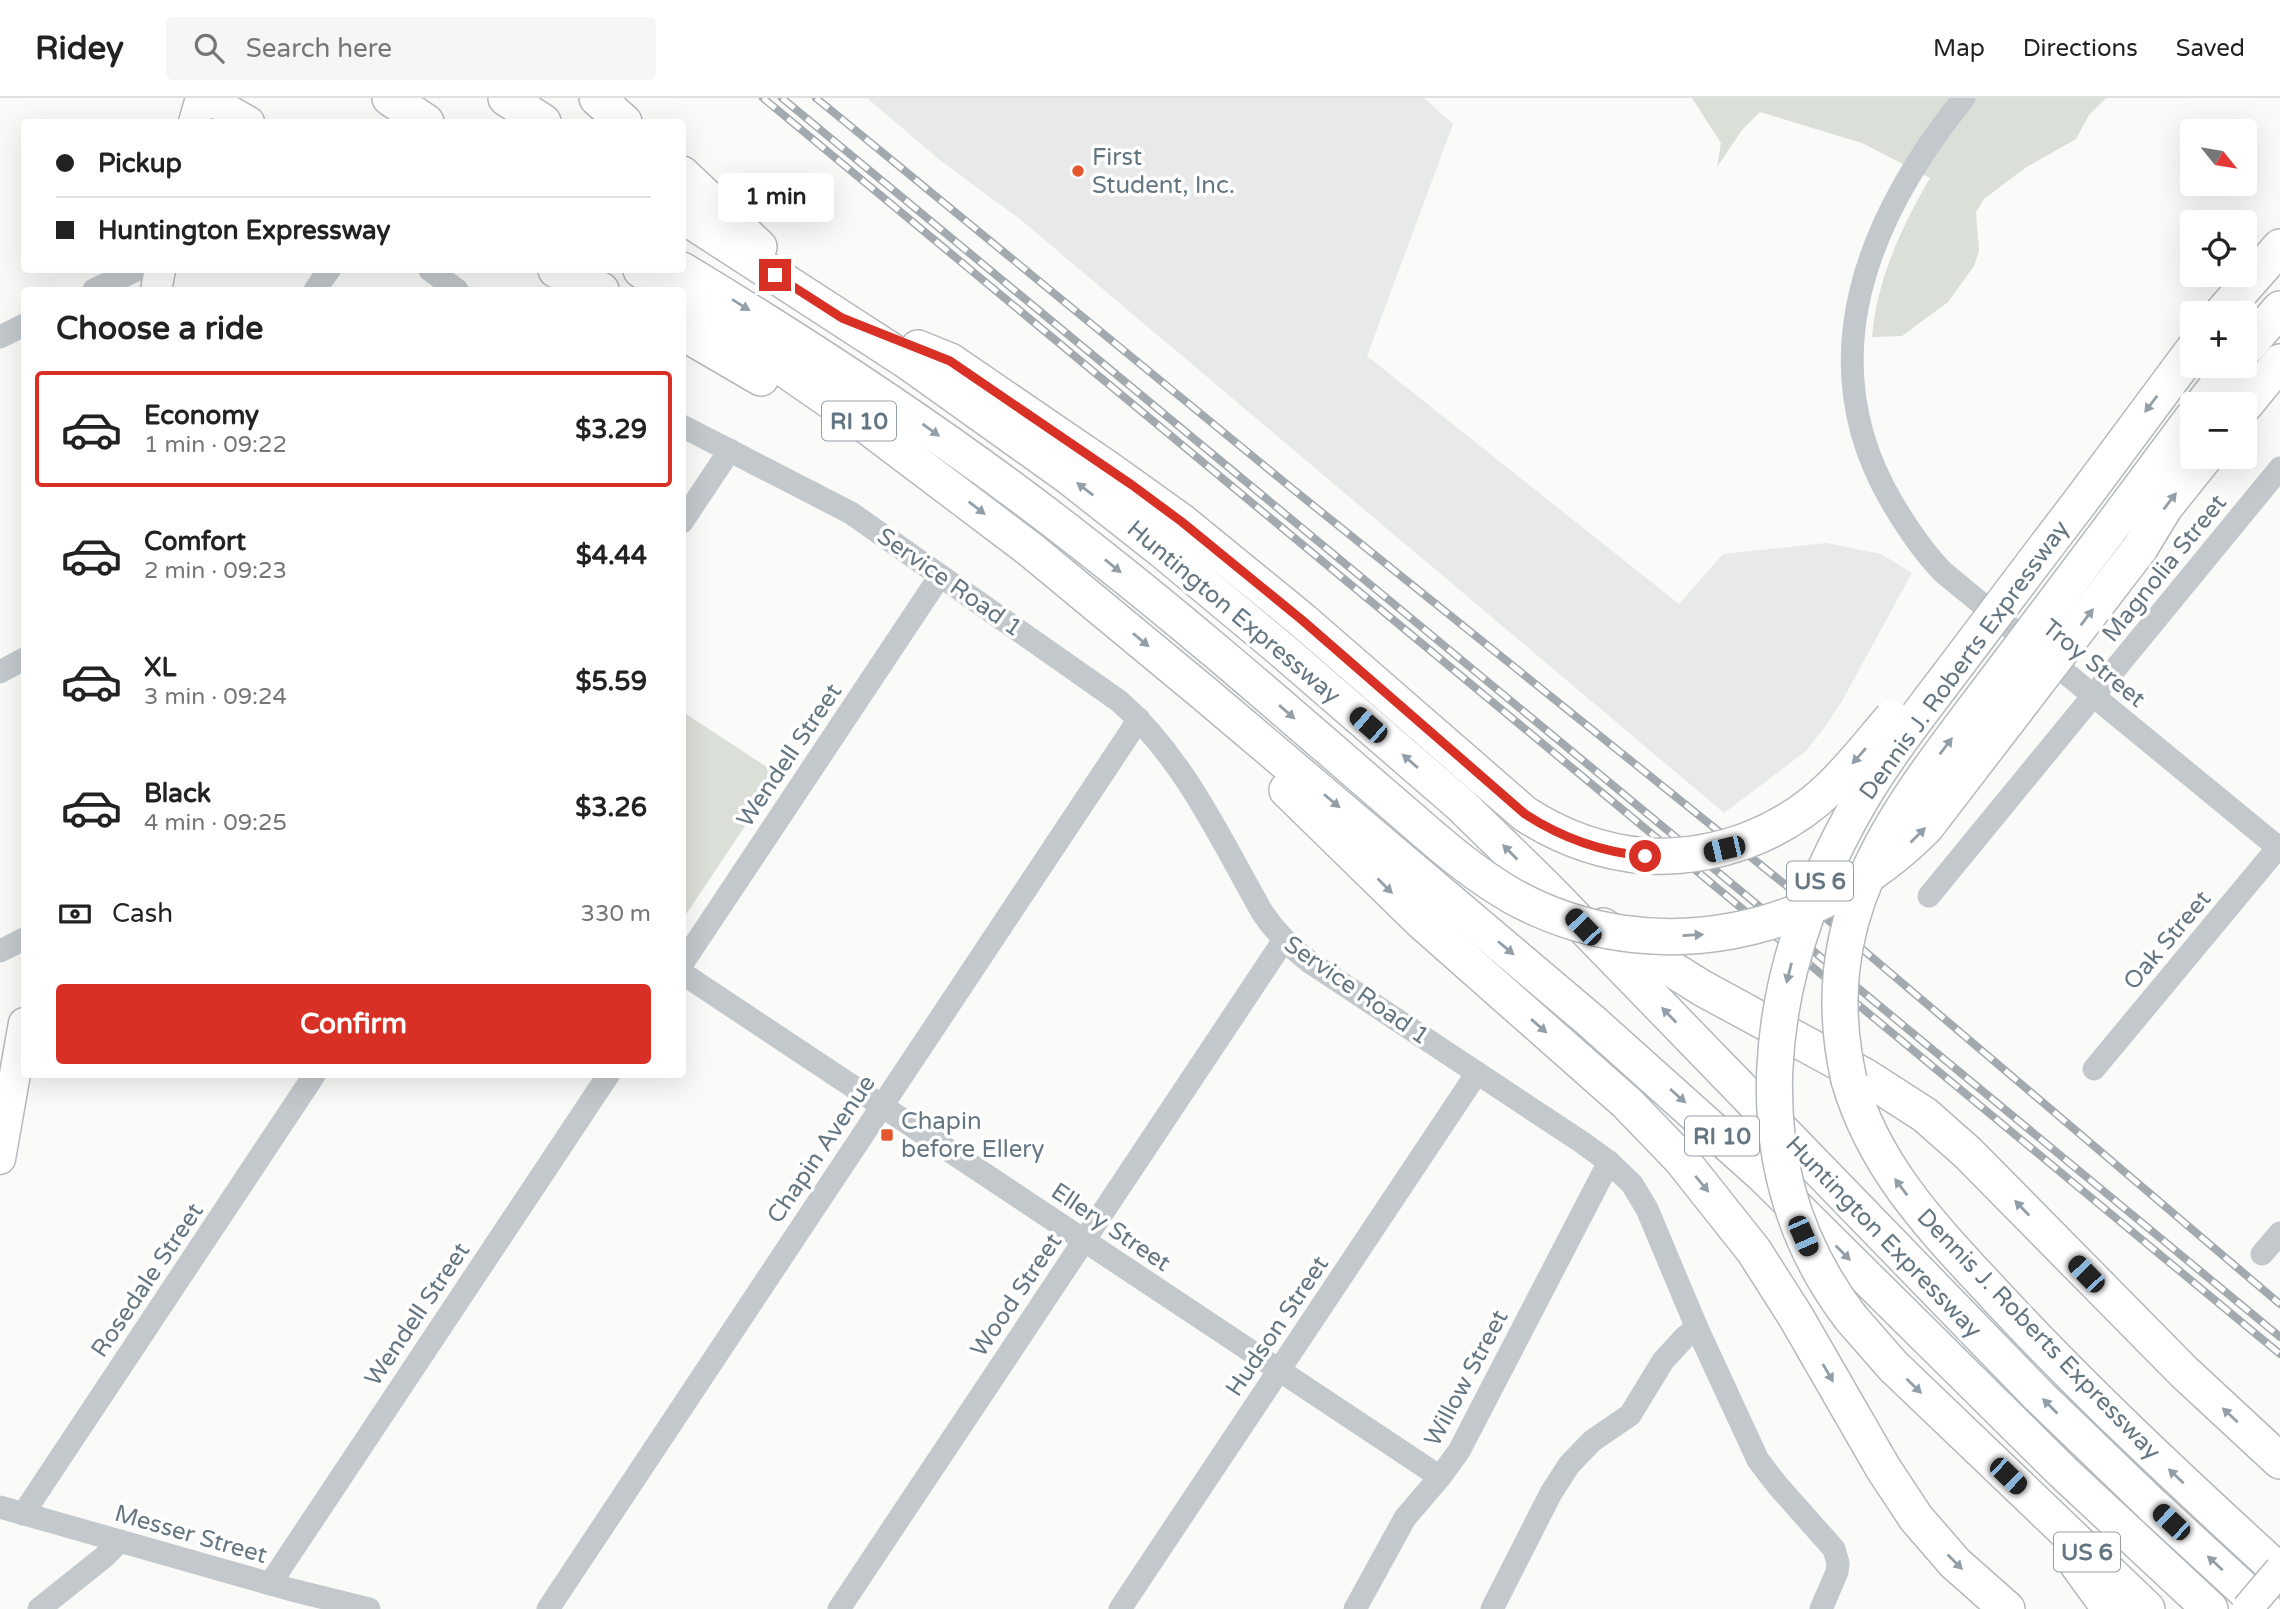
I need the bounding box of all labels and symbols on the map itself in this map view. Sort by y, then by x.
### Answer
north arrow [2180,119,2258,196]
place label: First Student, Inc. [1092,143,1235,200]
marker: First Student, Inc. [1070,163,1086,179]
callout: 1 min [717,174,833,222]
route end [759,259,791,291]
one-way arrow [731,299,750,311]
one-way arrow [2145,395,2159,413]
road number: RI 10 [822,402,896,440]
one-way arrow [922,423,940,437]
one-way arrow [1076,482,1094,497]
street label: Magnolia Street [2096,489,2233,648]
one-way arrow [2163,492,2177,510]
one-way arrow [968,501,986,516]
street label: Huntington Expressway [1121,515,1346,710]
street label: Dennis J. Roberts Expressway [1853,515,2076,806]
street label: Service Road 1 [872,522,1028,643]
one-way arrow [1103,559,1121,574]
one-way arrow [2080,608,2094,626]
street label: Troy Street [2036,613,2151,714]
one-way arrow [1132,632,1149,647]
street label: Wendell Street [731,678,848,833]
car [1346,703,1391,747]
one-way arrow [1279,704,1296,719]
one-way arrow [1939,737,1954,755]
one-way arrow [1851,748,1867,765]
one-way arrow [1401,754,1418,769]
one-way arrow [1323,793,1341,809]
one-way arrow [1909,827,1925,844]
car [1702,834,1747,864]
route start [1629,840,1661,872]
one-way arrow [1501,844,1518,861]
road number: US 6 [1787,862,1853,901]
one-way arrow [1377,878,1394,895]
street label: Oak Street [2117,885,2217,996]
car [1561,905,1606,949]
street label: Service Road 1 [1279,930,1435,1051]
one-way arrow [1682,930,1704,941]
one-way arrow [1497,940,1514,955]
one-way arrow [1783,962,1794,984]
one-way arrow [1661,1007,1677,1024]
one-way arrow [1531,1018,1548,1033]
street label: Chapin Avenue [761,1070,882,1229]
one-way arrow [1669,1088,1686,1104]
place label: Chapin before Ellery [901,1107,1044,1164]
road number: RI 10 [1685,1116,1759,1156]
marker: Chapin before Ellery [879,1127,895,1143]
street label: Huntington Expressway [1779,1130,1988,1345]
one-way arrow [1694,1176,1709,1193]
street label: Ellery Street [1046,1177,1176,1278]
one-way arrow [1894,1178,1908,1196]
street label: Rosedale Street [85,1198,210,1363]
one-way arrow [2015,1200,2031,1217]
street label: Dennis J. Roberts Expressway [1911,1203,2167,1466]
car [1785,1213,1822,1259]
street label: Wood Street [965,1228,1068,1362]
street label: Wendell Street [359,1237,476,1392]
one-way arrow [1835,1244,1852,1261]
street label: Hudson Street [1220,1251,1335,1402]
car [2064,1252,2109,1296]
street label: Willow Street [1418,1305,1515,1451]
one-way arrow [1822,1364,1834,1383]
one-way arrow [1905,1378,1923,1394]
one-way arrow [2042,1398,2058,1414]
one-way arrow [2222,1408,2239,1424]
car [1986,1454,2031,1498]
one-way arrow [2168,1468,2185,1484]
street label: Messer Street [111,1499,270,1570]
car [2149,1500,2194,1544]
road number: US 6 [2054,1532,2120,1572]
one-way arrow [1946,1553,1963,1570]
one-way arrow [2207,1555,2224,1571]

